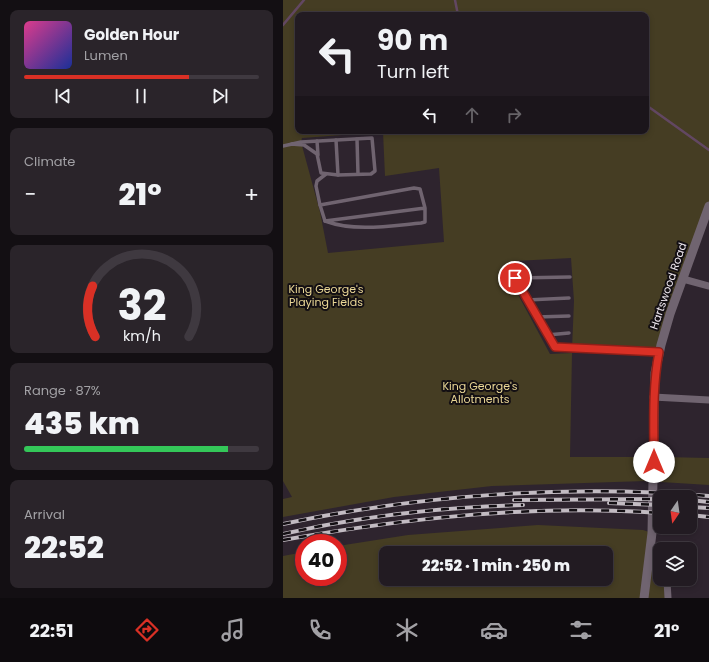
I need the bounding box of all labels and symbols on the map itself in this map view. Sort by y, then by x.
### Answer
street label: Hartswood Road [646,240,690,332]
pin [498,261,532,295]
park label: King George's Playing Fields [289,281,364,310]
park label: King George's Allotments [443,378,518,407]
position arrow [633,441,675,483]
north arrow [653,490,697,534]
speed limit sign: 40 [295,534,347,586]

